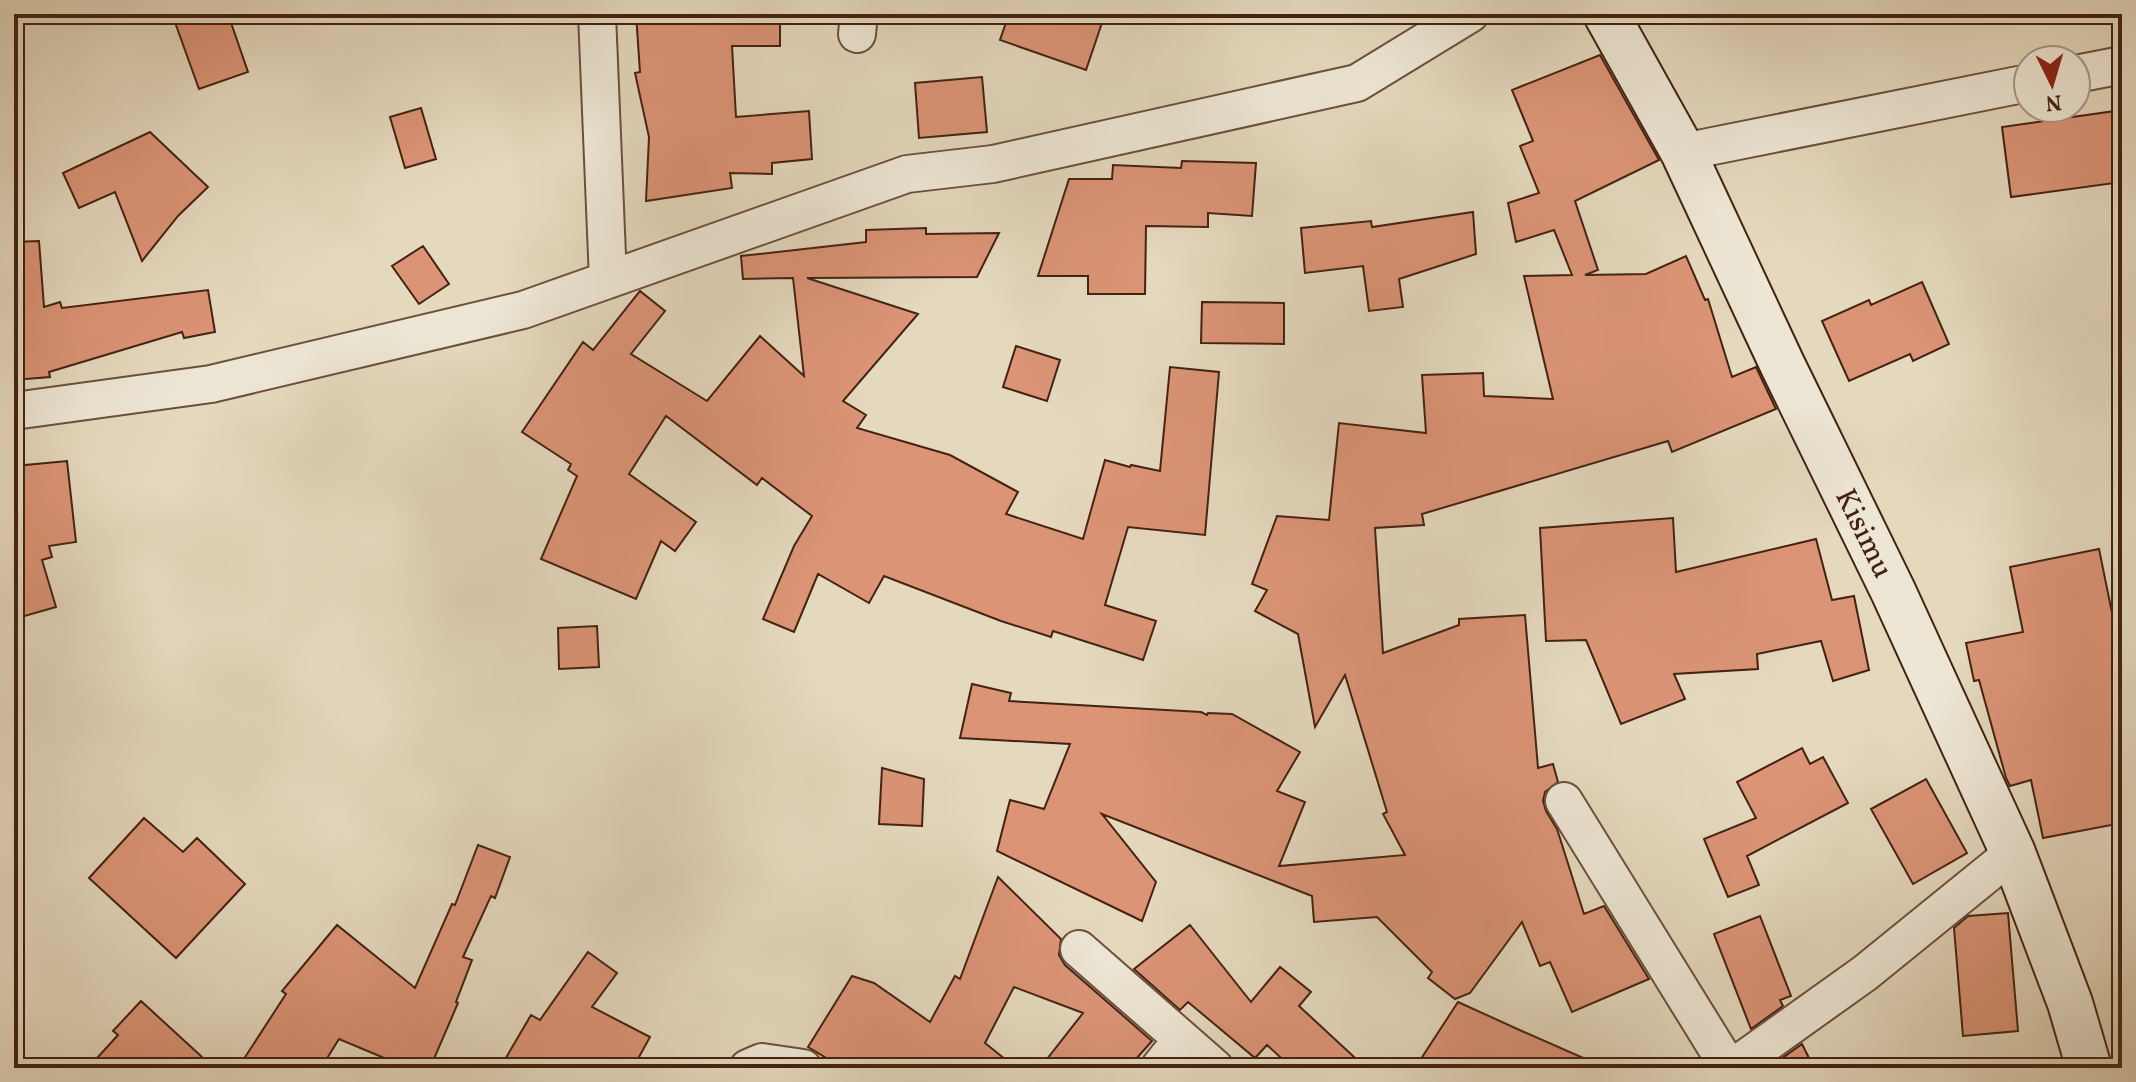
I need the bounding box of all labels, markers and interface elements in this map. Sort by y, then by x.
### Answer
north arrow [2012,44,2092,124]
text: N [2044,85,2063,118]
street label: Kisimu [1824,482,1903,586]

